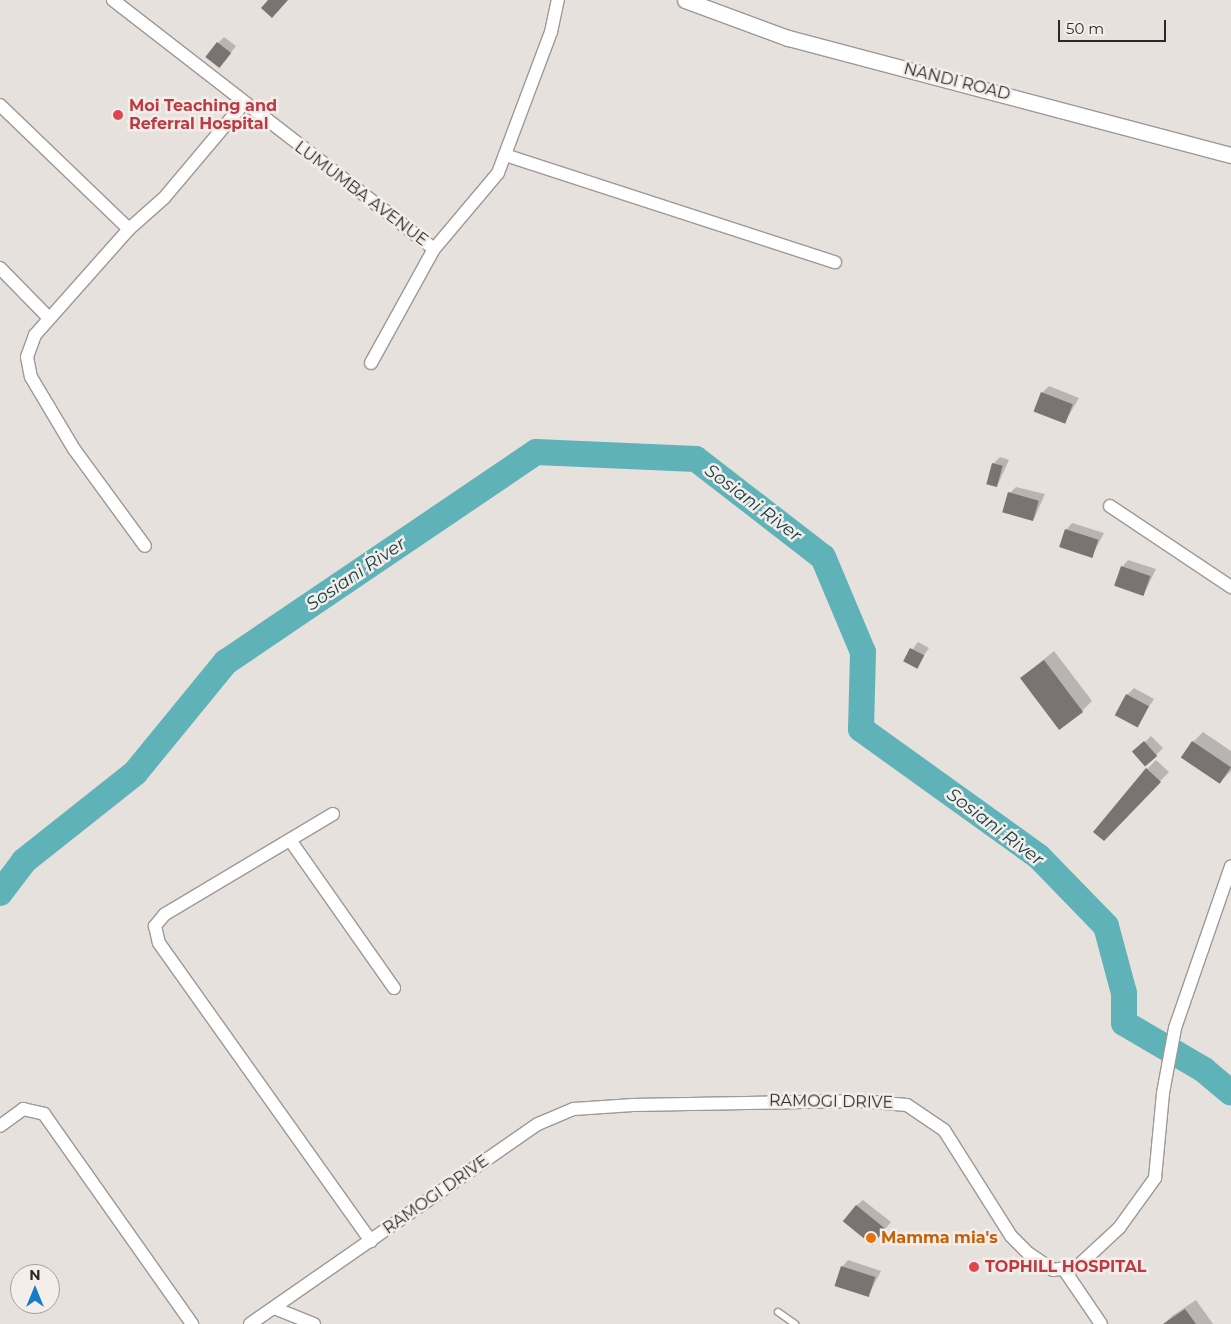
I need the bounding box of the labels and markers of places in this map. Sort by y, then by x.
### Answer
place label: Moi Teaching and Referral Hospital [129,96,277,134]
marker: Moi Teaching and Referral Hospital [111,108,125,122]
place label: Mamma mia's [881,1228,998,1248]
marker: Mamma mia's [865,1232,877,1244]
place label: TOPHILL HOSPITAL [985,1257,1147,1277]
marker: TOPHILL HOSPITAL [967,1260,981,1274]

